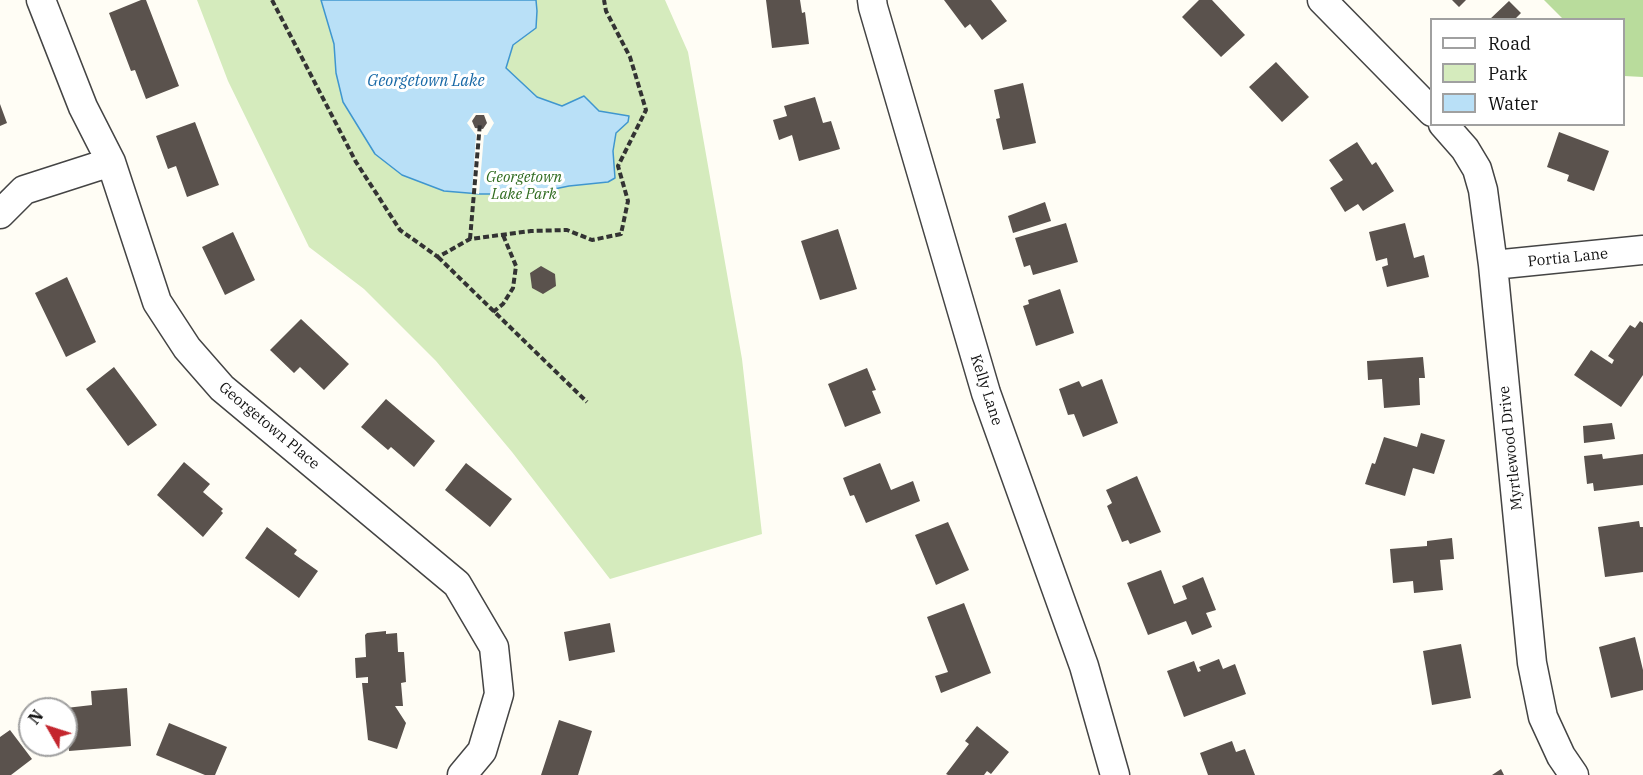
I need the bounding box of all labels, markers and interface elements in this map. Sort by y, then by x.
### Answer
legend [1430,18,1625,126]
text: Road [1488,32,1531,55]
text: Park [1488,62,1527,85]
water label: Georgetown Lake [367,71,485,91]
text: Water [1488,92,1538,115]
park label: Georgetown Lake Park [486,169,562,204]
street label: Portia Lane [1527,245,1609,271]
street label: Kelly Lane [966,352,1006,428]
street label: Georgetown Place [215,379,323,473]
street label: Myrtlewood Drive [1496,385,1526,511]
north arrow [18,697,78,757]
text: N [24,706,47,728]

